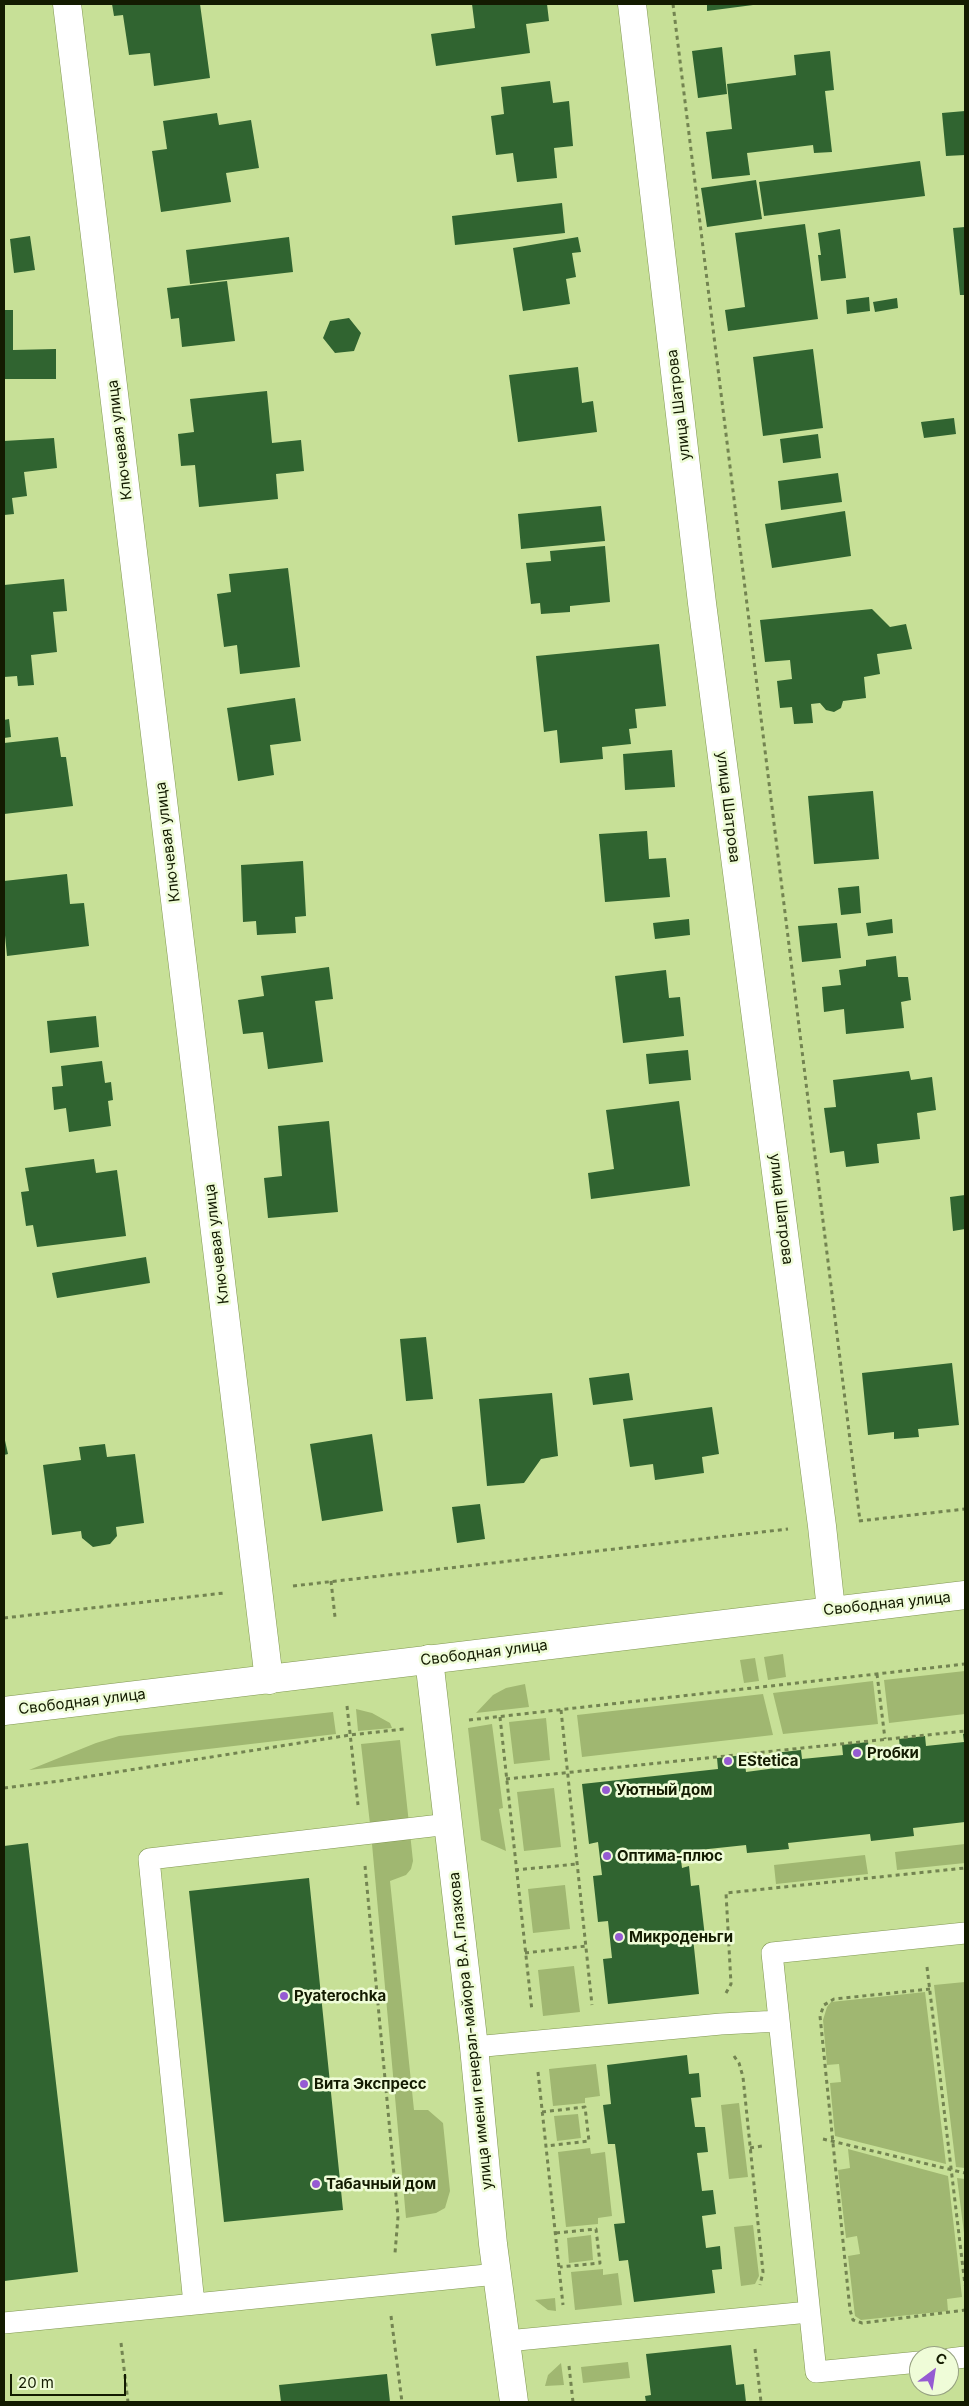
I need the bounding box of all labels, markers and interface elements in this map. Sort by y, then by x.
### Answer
street label: улица Шатрова [663,348,695,462]
street label: Ключевая улица [104,379,136,501]
street label: улица Шатрова [712,750,744,864]
street label: Ключевая улица [152,781,184,903]
street label: улица Шатрова [765,1152,797,1266]
street label: Ключевая улица [201,1183,233,1305]
street label: Свободная улица [822,1588,952,1620]
street label: Свободная улица [419,1636,549,1670]
street label: Свободная улица [17,1685,147,1719]
place label: Proбки [867,1744,919,1762]
marker: Proбки [851,1747,863,1759]
place label: EStetica [738,1752,798,1770]
marker: EStetica [722,1755,734,1767]
place label: Уютный дом [616,1781,712,1799]
marker: Уютный дом [600,1784,612,1796]
place label: Оптима-плюс [617,1847,723,1865]
marker: Оптима-плюс [601,1850,613,1862]
street label: улица имени генерал-майора В.А.Глазкова [445,1871,497,2191]
place label: Микроденьги [629,1928,733,1946]
marker: Микроденьги [613,1931,625,1943]
place label: Pyaterochka [294,1987,386,2005]
marker: Pyaterochka [278,1990,290,2002]
place label: Вита Экспресс [314,2075,427,2093]
marker: Вита Экспресс [298,2078,310,2090]
place label: Табачный дом [326,2175,436,2193]
marker: Табачный дом [310,2178,322,2190]
north arrow [909,2346,959,2396]
text: С [933,2349,950,2369]
scale bar [12,2364,129,2396]
text: 20 m [18,2373,54,2392]

